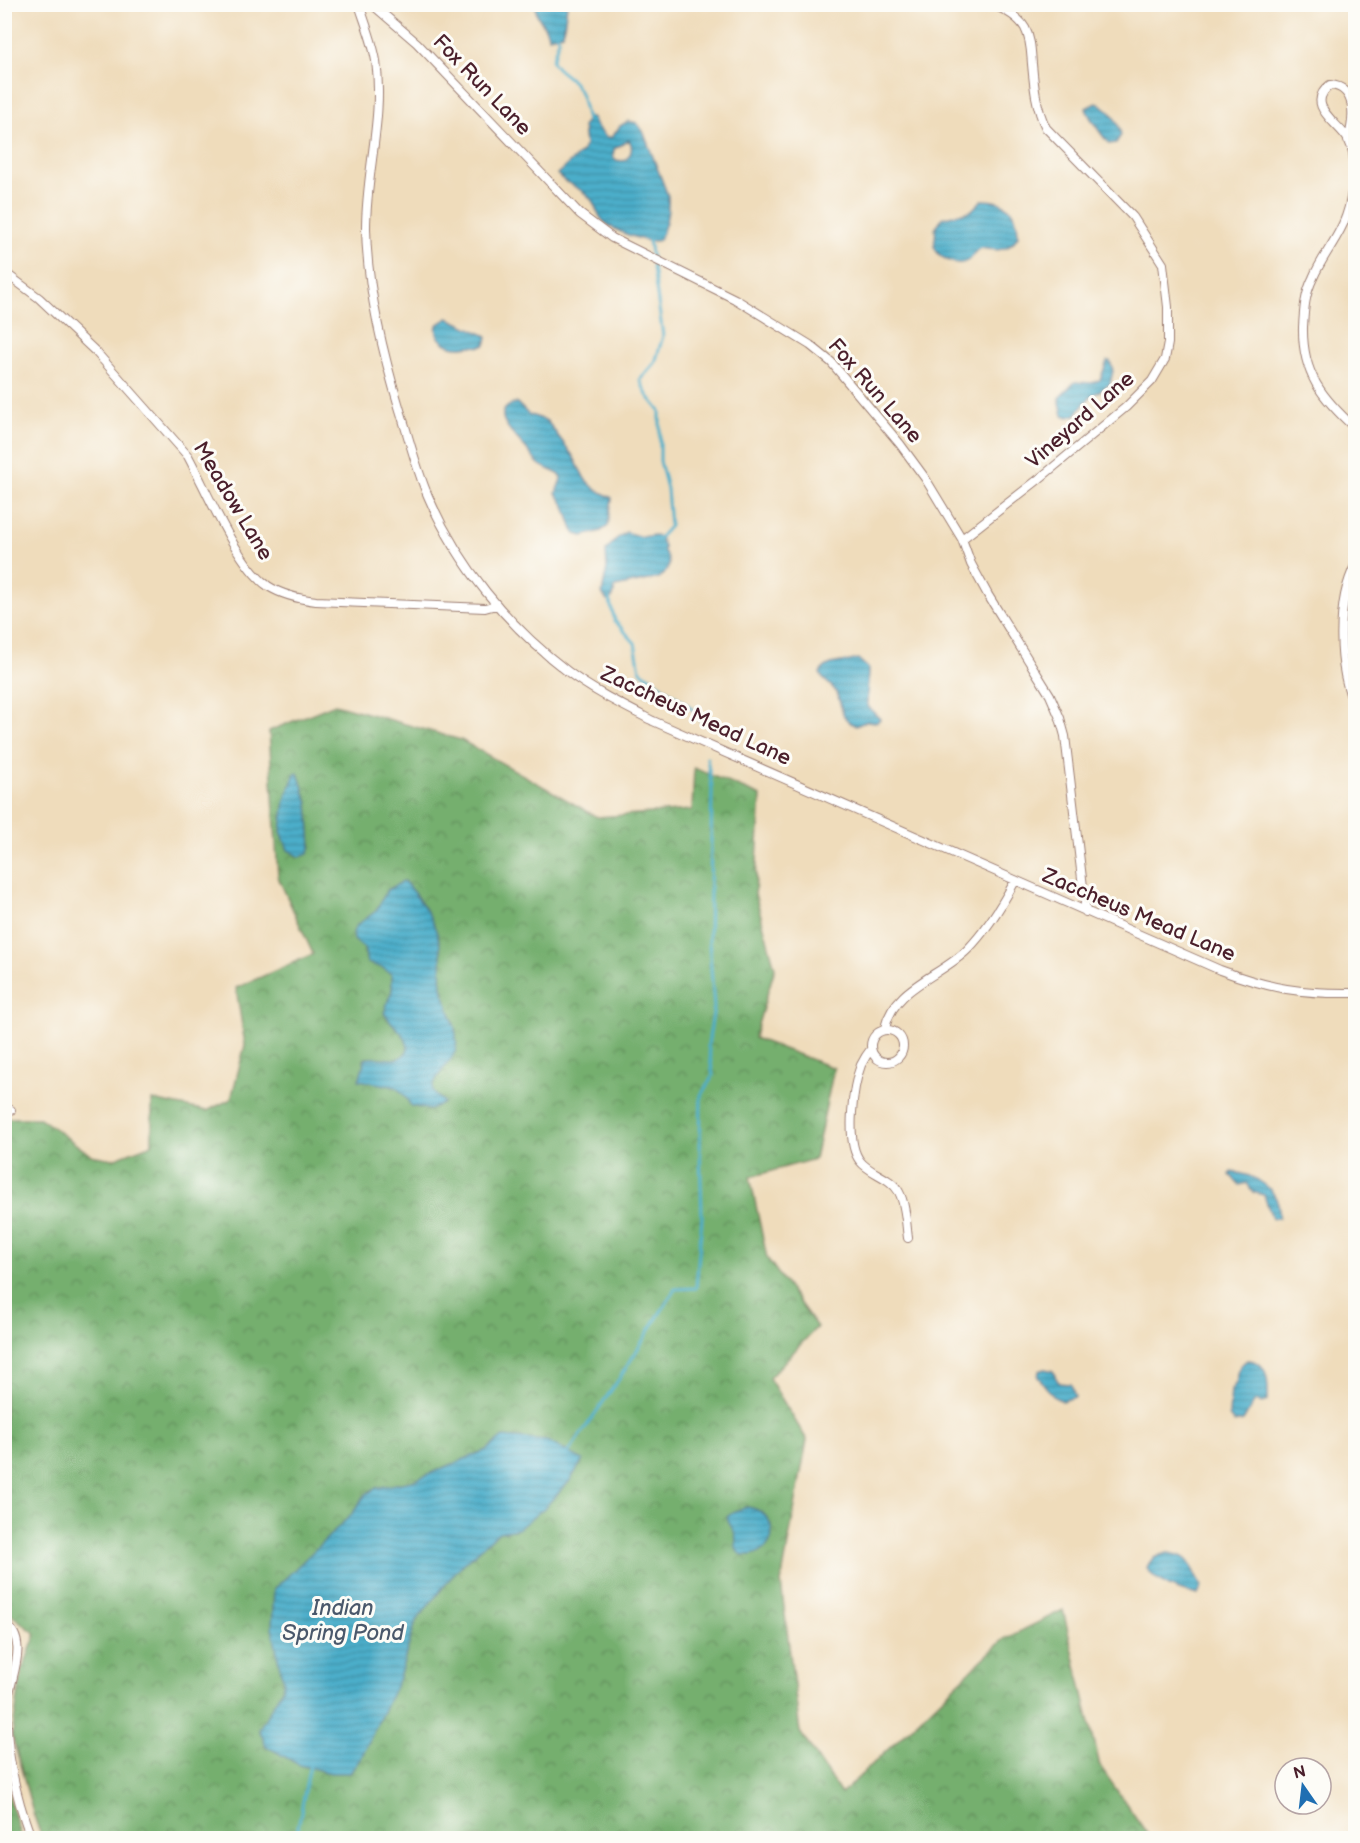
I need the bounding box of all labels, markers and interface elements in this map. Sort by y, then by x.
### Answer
street label: Fox Run Lane [428,29,536,141]
street label: Fox Run Lane [823,334,927,448]
street label: Vineyard Lane [1021,366,1139,474]
street label: Meadow Lane [188,437,278,565]
street label: Zaccheus Mead Lane [596,661,795,771]
street label: Zaccheus Mead Lane [1038,863,1239,967]
water label: Indian Spring Pond [282,1595,404,1647]
north arrow [1273,1756,1333,1816]
text: N [1292,1762,1308,1784]

